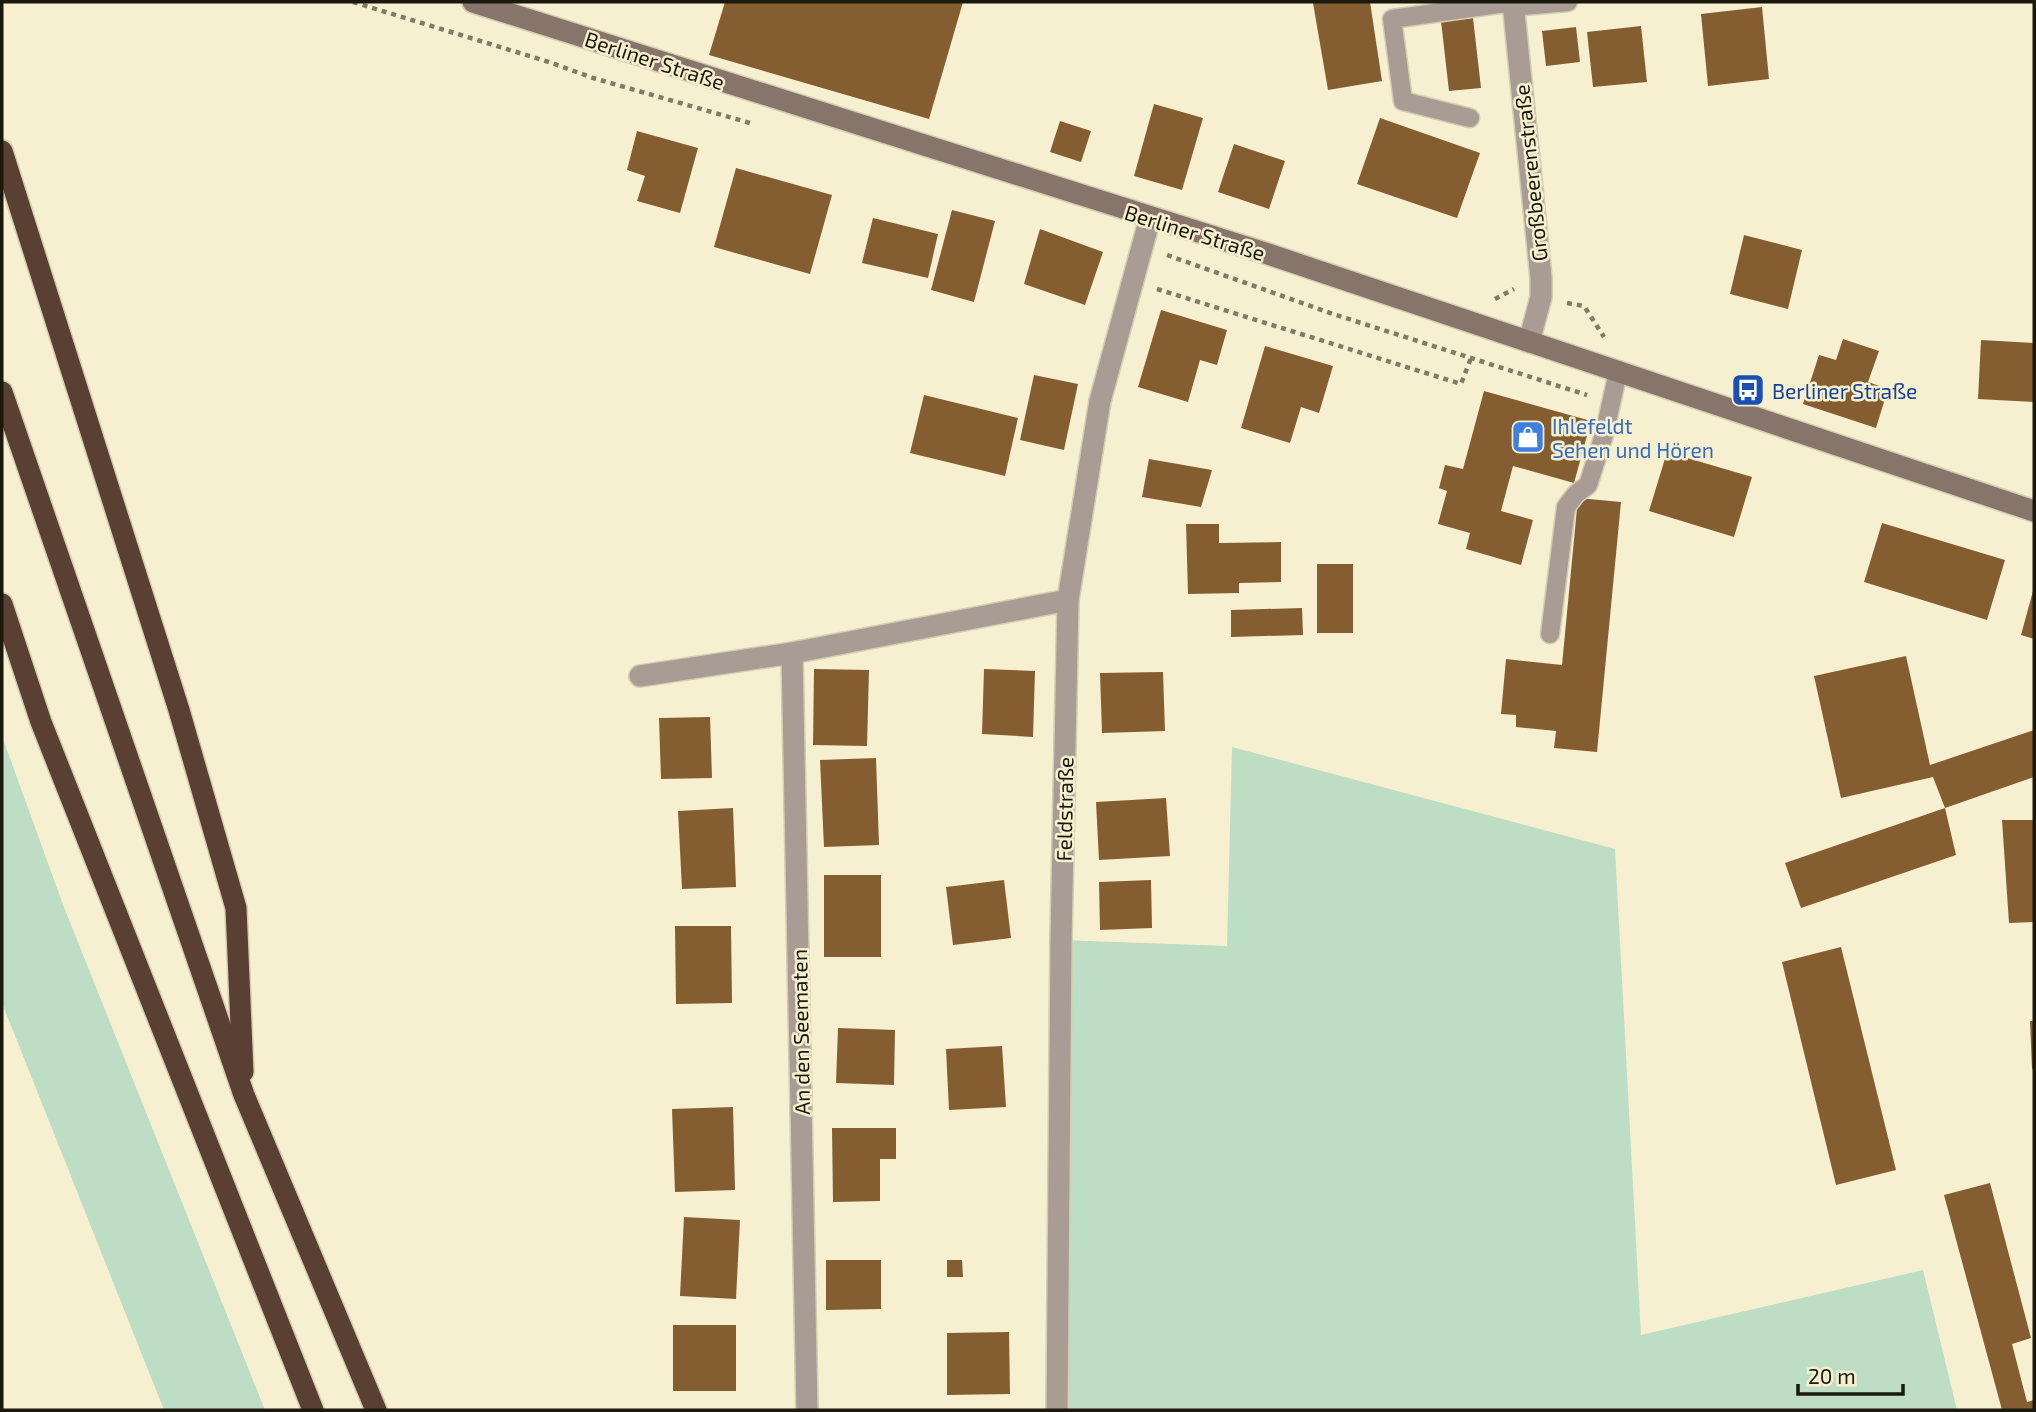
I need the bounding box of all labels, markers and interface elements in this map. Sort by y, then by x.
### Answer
street label: Berliner Straße [582,26,728,94]
street label: Großbeerenstraße [1508,83,1552,263]
street label: Berliner Straße [1122,199,1268,265]
bus stop icon: Berliner Straße [1729,371,1767,409]
place label: Berliner Straße [1772,378,1917,403]
place label: Ihlefeldt Sehen und Hören [1552,413,1714,462]
shop icon: Ihlefeldt Sehen und Hören [1509,418,1547,456]
street label: Feldstraße [1051,756,1077,862]
street label: An den Seematen [786,949,814,1115]
scale bar [1798,1352,1903,1396]
text: 20 m [1808,1363,1856,1388]

